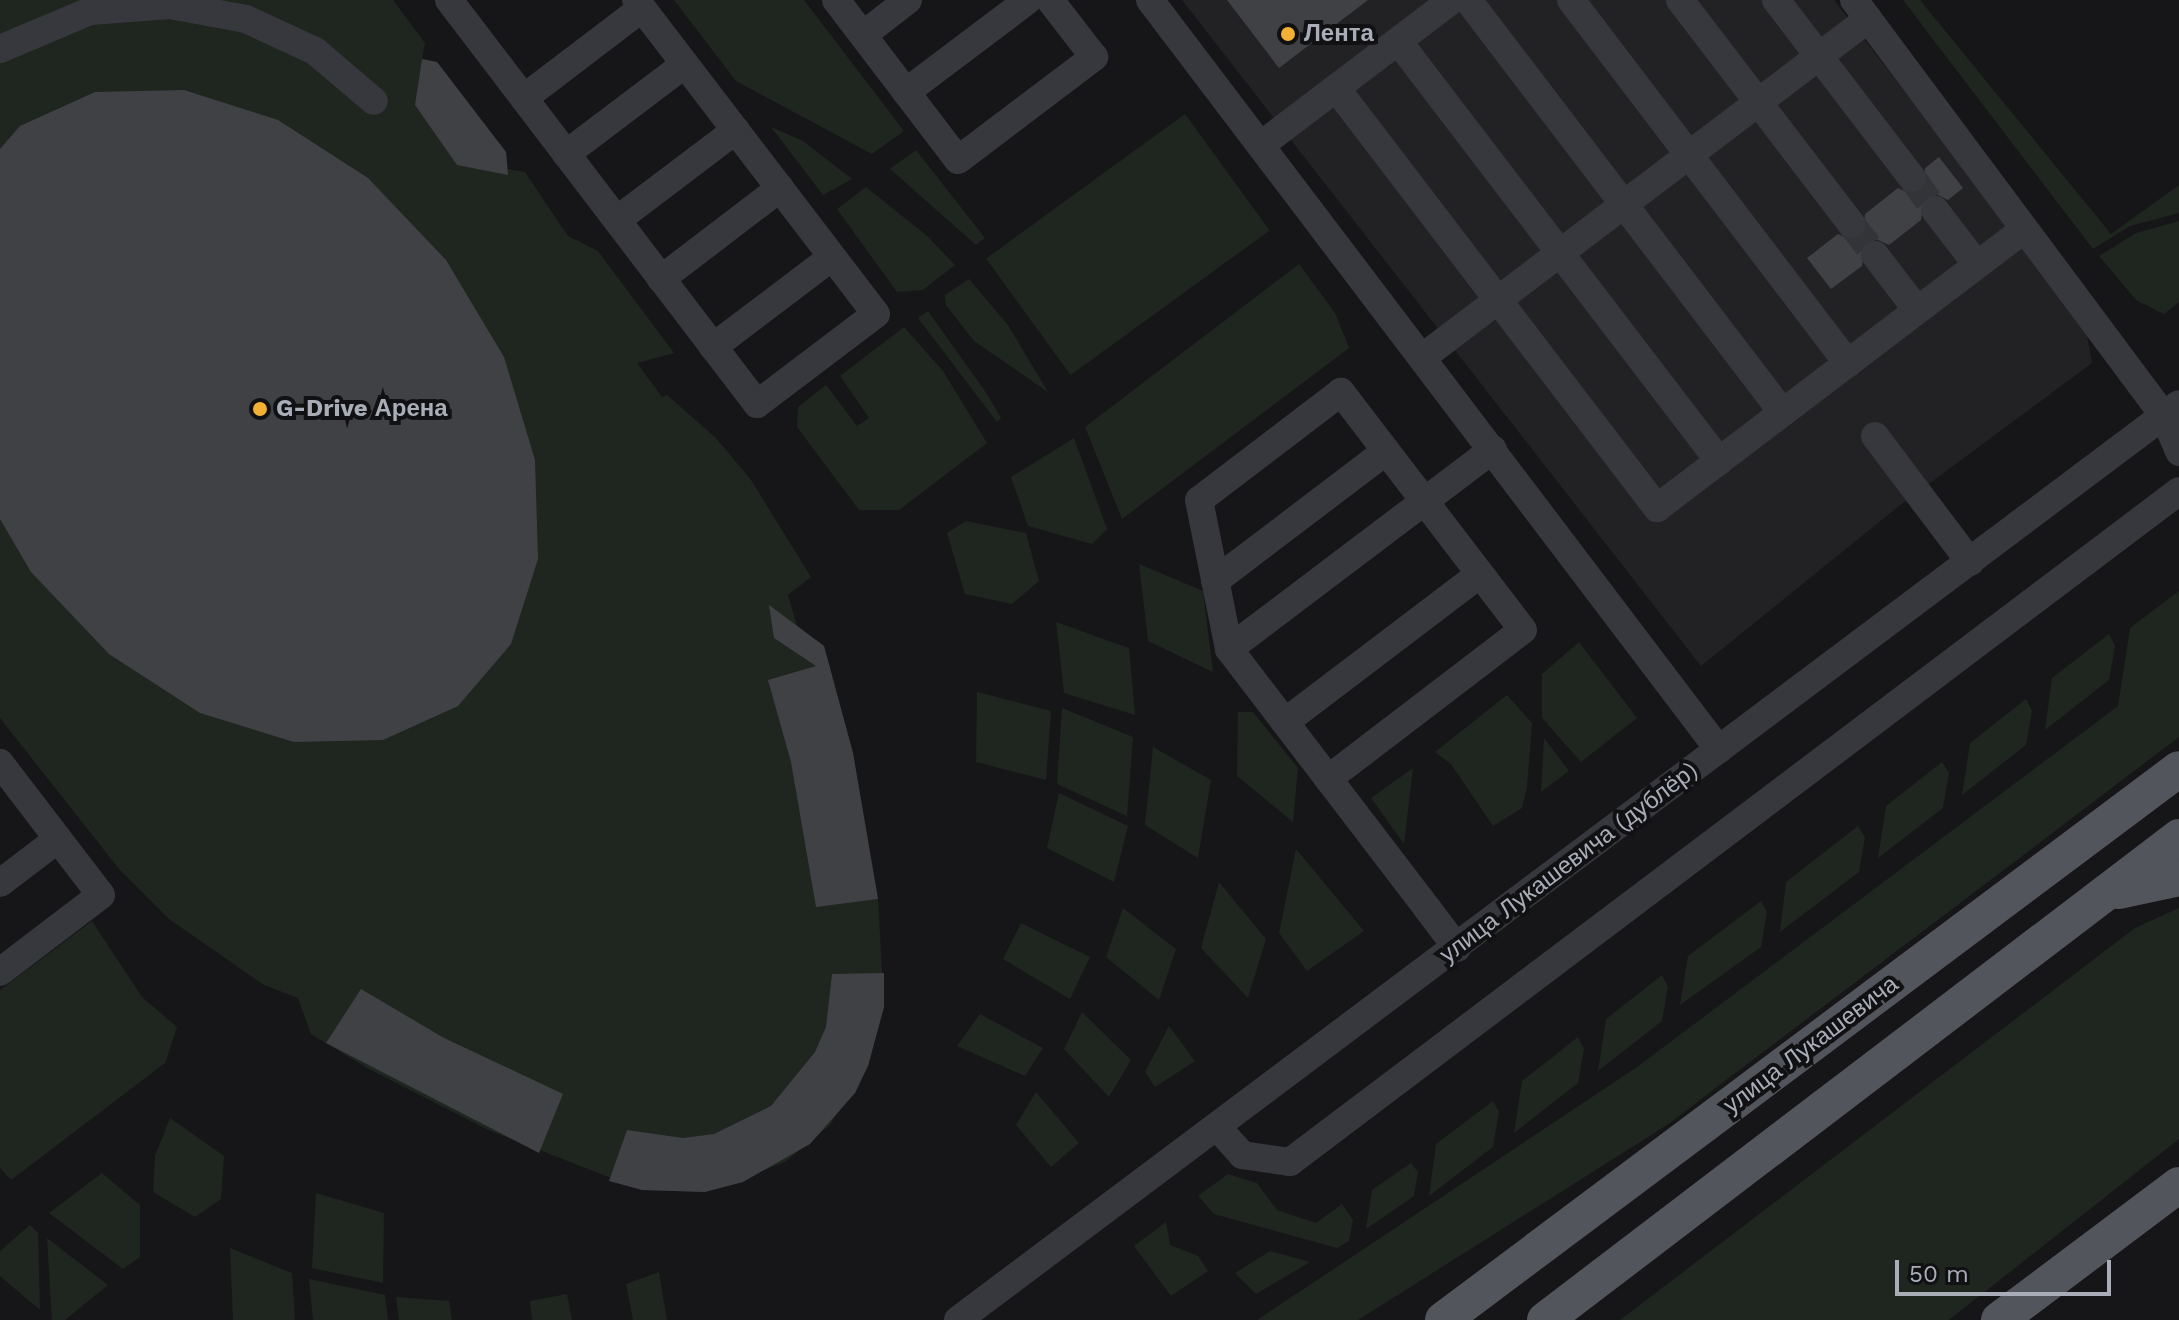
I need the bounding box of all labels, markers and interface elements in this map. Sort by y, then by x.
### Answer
place label: Лента [1304,20,1374,48]
marker: Лента [1279,25,1297,43]
place label: G-Drive Арена [276,395,448,423]
marker: G-Drive Арена [251,400,269,418]
street label: улица Лукашевича (дублёр) [1434,756,1704,970]
street label: улица Лукашевича [1718,970,1904,1120]
scale bar [1899,1244,2115,1294]
text: 50 m [1909,1260,1969,1288]

